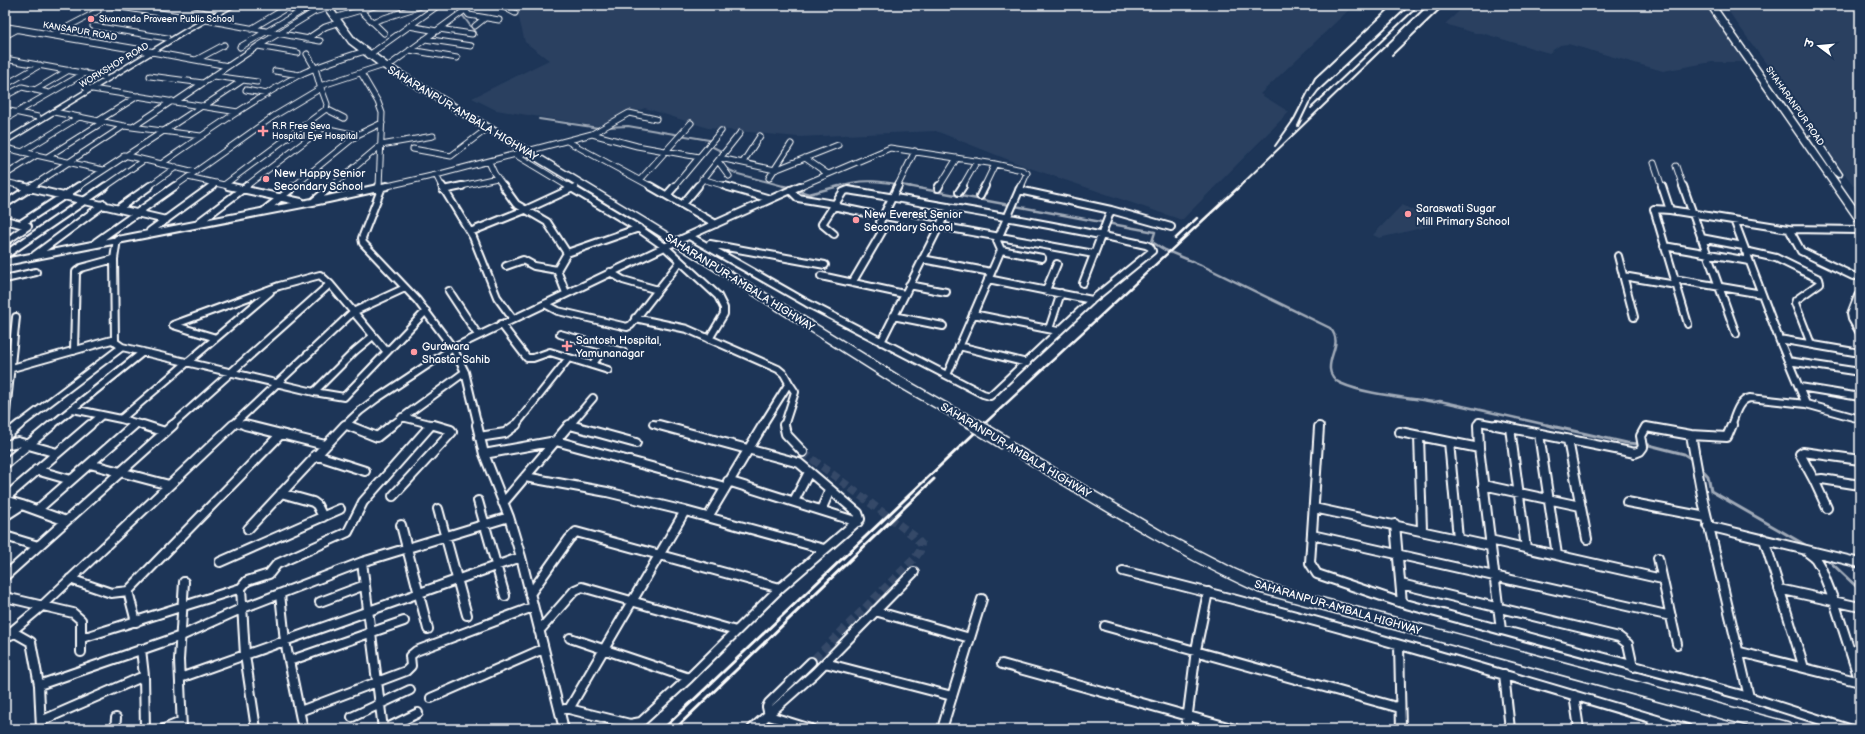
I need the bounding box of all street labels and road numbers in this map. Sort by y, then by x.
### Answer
street label: KANSAPUR ROAD [42,20,118,44]
street label: WORKSHOP ROAD [78,40,151,90]
street label: SAHARANPUR-AMBALA HIGHWAY [385,63,541,164]
street label: SHAHARANPUR ROAD [1763,64,1826,148]
street label: SAHARANPUR-AMBALA HIGHWAY [663,231,817,334]
street label: SAHARANPUR-AMBALA HIGHWAY [938,400,1094,501]
street label: SAHARANPUR-AMBALA HIGHWAY [1253,577,1423,638]

